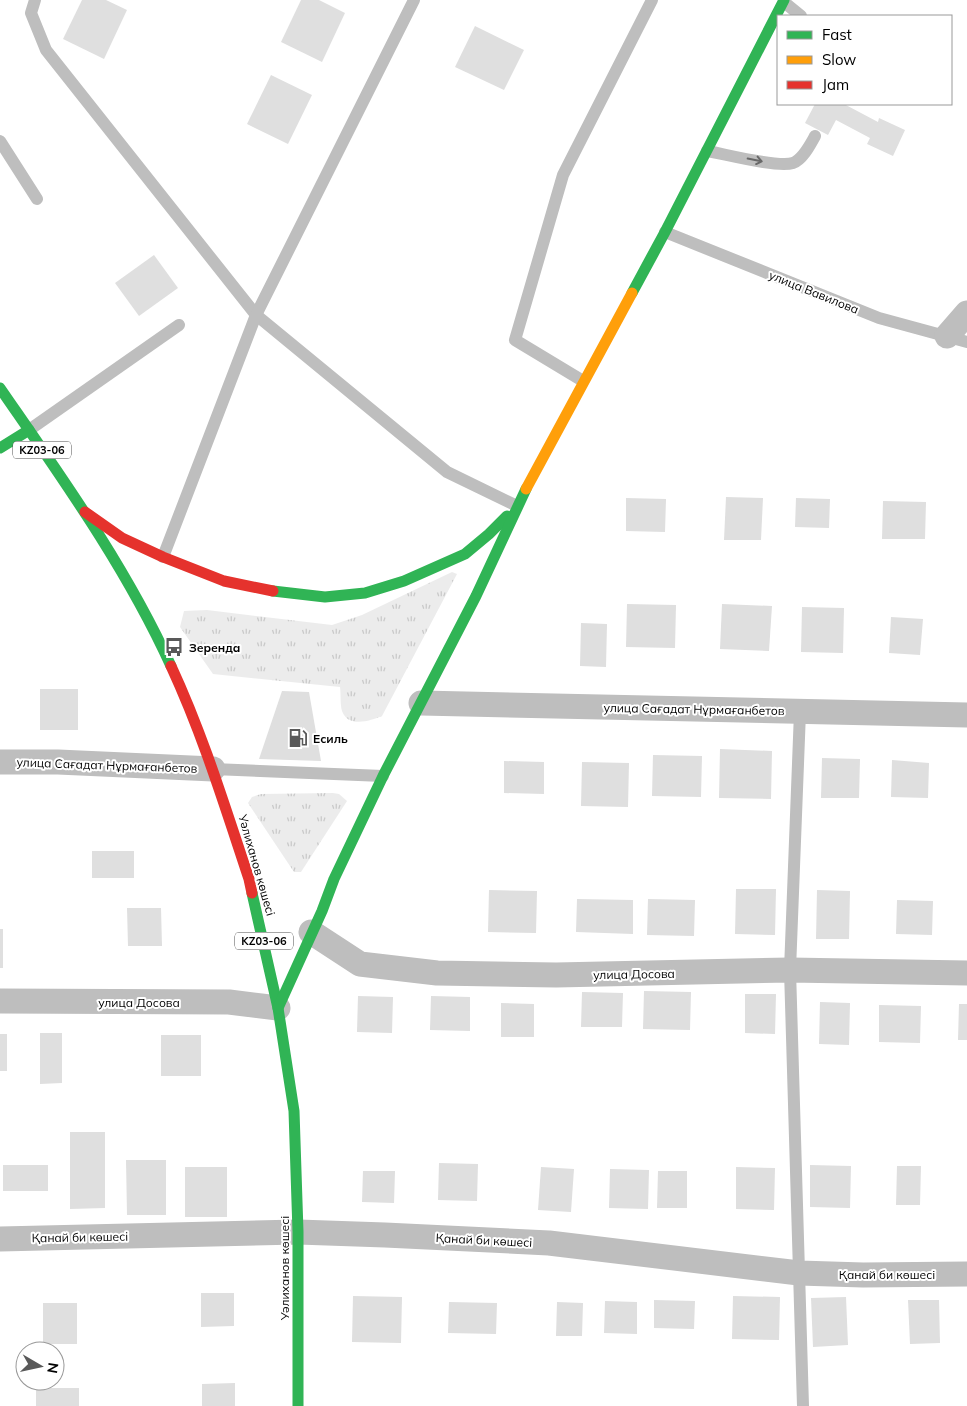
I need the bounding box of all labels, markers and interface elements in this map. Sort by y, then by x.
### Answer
legend [777,15,952,105]
text: Fast [822,25,852,44]
text: Slow [822,50,856,69]
text: Jam [822,75,849,94]
one-way arrow [746,156,762,166]
street label: улица Вавилова [767,267,861,317]
road number: KZ03-06 [13,442,71,458]
bus stop icon: Зеренда [163,636,185,658]
place label: Зеренда [189,640,240,655]
street label: улица Сағадат Нұрмағанбетов [603,700,785,718]
fuel station icon: Есиль [287,727,309,749]
place label: Есиль [313,731,348,746]
street label: улица Сағадат Нұрмағанбетов [16,754,198,776]
street label: Уәлиханов көшесі [235,812,279,917]
road number: KZ03-06 [235,932,293,949]
street label: улица Досова [593,966,675,982]
street label: улица Досова [98,995,180,1010]
street label: Уәлиханов көшесі [277,1216,292,1321]
street label: Қанай би көшесі [32,1229,128,1245]
street label: Қанай би көшесі [435,1230,533,1250]
street label: Қанай би көшесі [839,1267,935,1282]
north arrow [15,1341,65,1391]
text: N [43,1361,63,1375]

